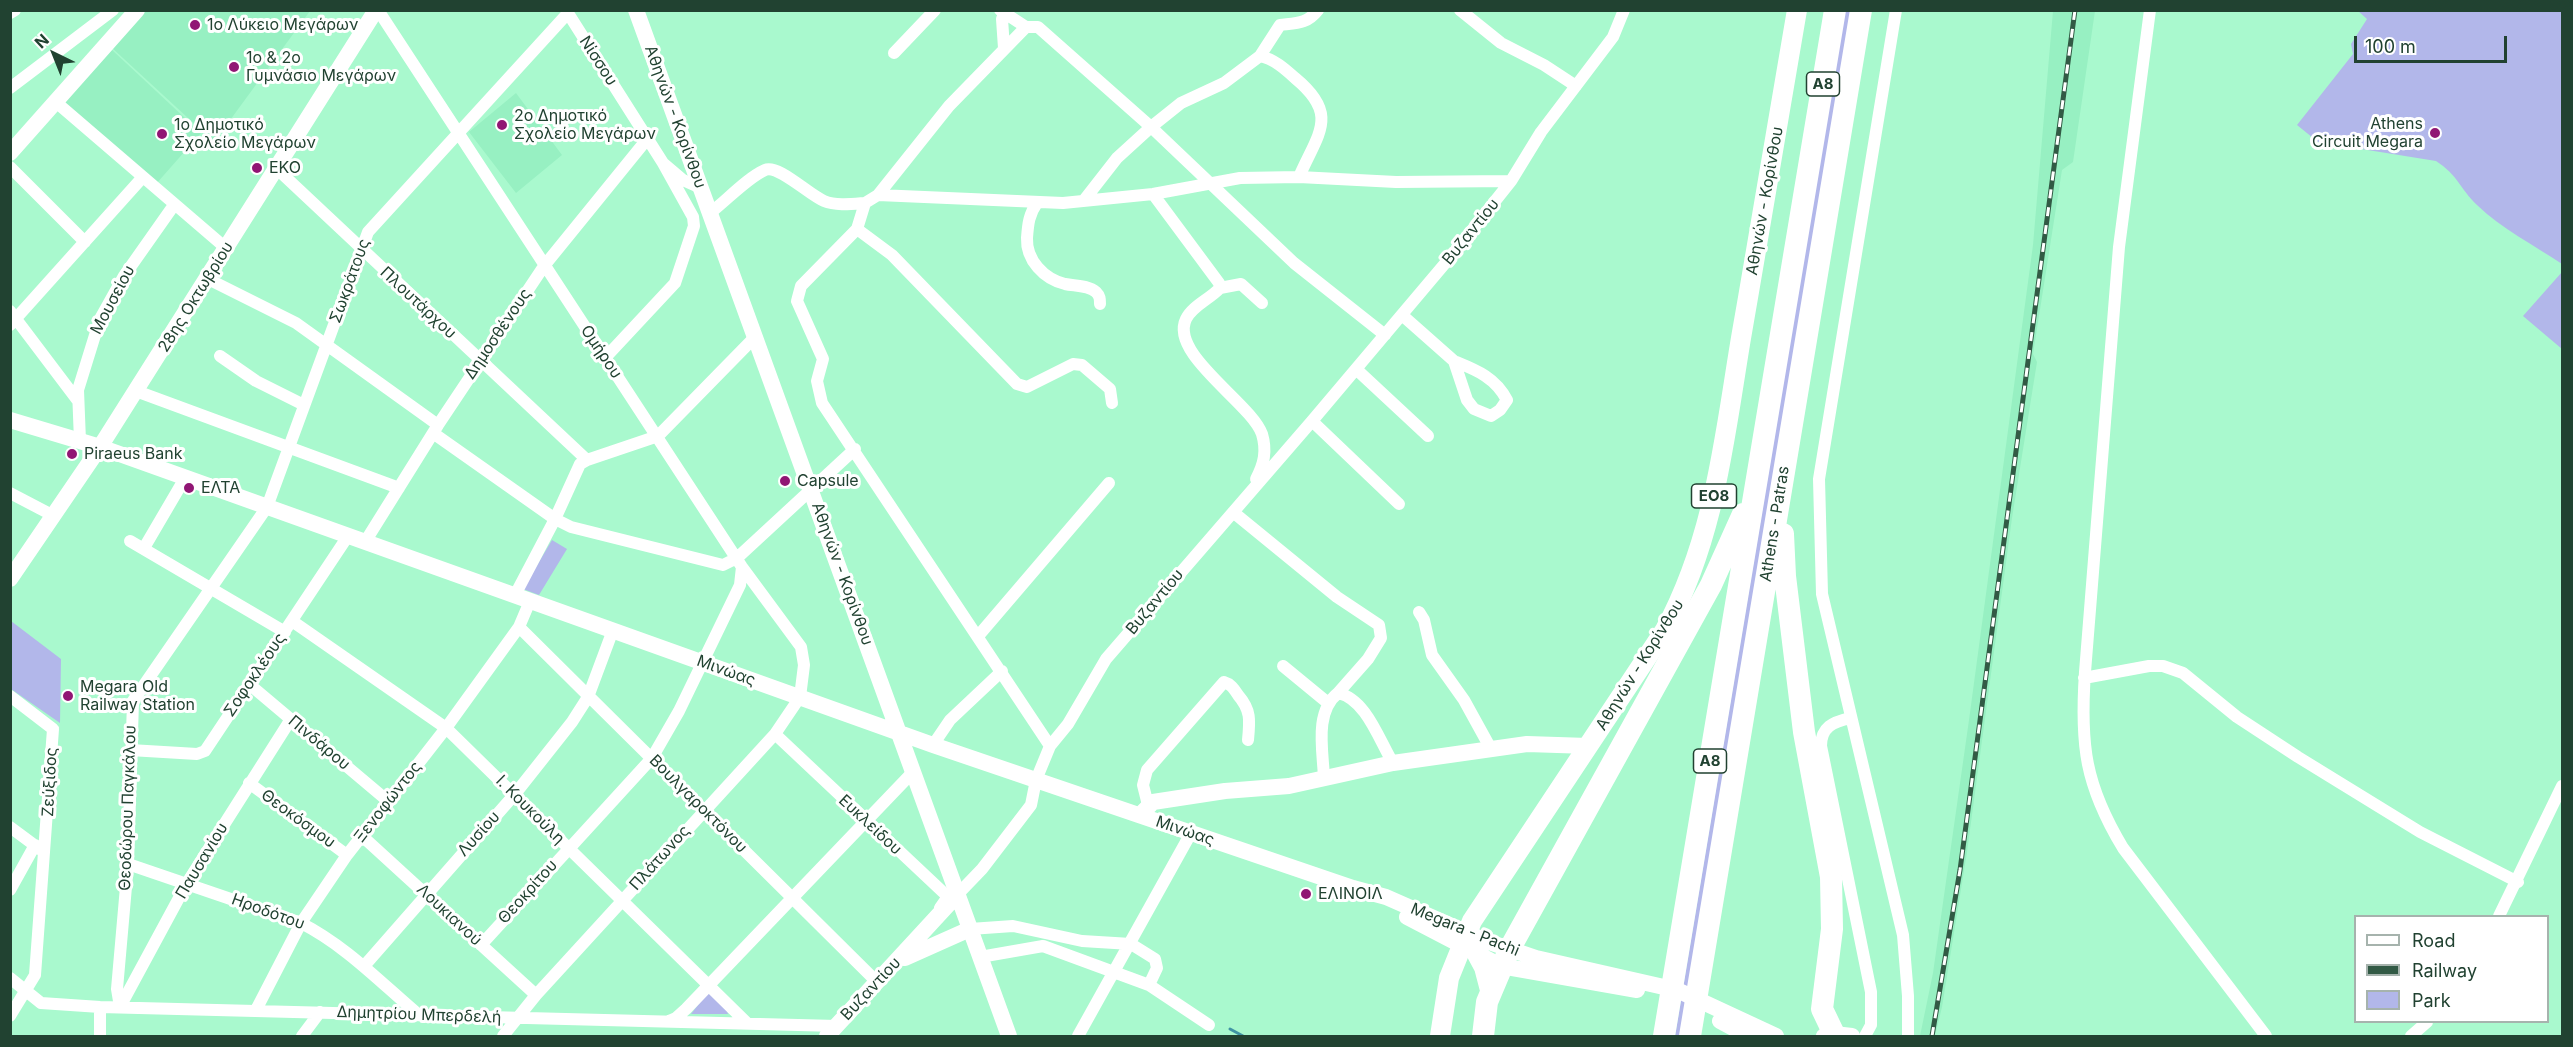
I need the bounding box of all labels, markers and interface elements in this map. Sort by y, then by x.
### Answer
place label: 1ο Λύκειο Μεγάρων [207,15,358,35]
marker: 1ο Λύκειο Μεγάρων [188,18,202,32]
north arrow [24,24,84,84]
scale bar [2357,24,2510,62]
text: N [30,29,53,52]
street label: Νίσσου [575,33,621,89]
text: 100 m [2365,36,2416,57]
street label: Αθηνών - Κορίνθου [640,43,710,191]
place label: 1ο & 2ο Γυμνάσιο Μεγάρων [246,48,396,86]
marker: 1ο & 2ο Γυμνάσιο Μεγάρων [227,60,241,74]
road number: Α8 [1806,72,1840,96]
place label: 2ο Δημοτικό Σχολείο Μεγάρων [514,106,656,144]
place label: Athens Circuit Megara [2312,114,2423,152]
place label: 1ο Δημοτικό Σχολείο Μεγάρων [174,115,316,153]
marker: 2ο Δημοτικό Σχολείο Μεγάρων [495,118,509,132]
street label: Αθηνών - Κορίνθου [1742,125,1788,277]
marker: Athens Circuit Megara [2428,126,2442,140]
marker: 1ο Δημοτικό Σχολείο Μεγάρων [155,127,169,141]
place label: EKO [269,158,301,178]
marker: EKO [250,161,264,175]
street label: Βυζαντίου [1439,195,1503,269]
street label: Σωκράτους [326,236,374,326]
street label: 28ης Οκτωβρίου [154,238,238,356]
street label: Μουσείου [87,262,139,338]
street label: Πλουτάρχου [376,263,460,343]
street label: Δημοσθένους [461,285,535,383]
street label: Ομήρου [576,322,626,382]
place label: Piraeus Bank [84,444,183,464]
marker: Piraeus Bank [65,447,79,461]
street label: Athens - Patras [1756,465,1794,583]
place label: Capsule [797,471,859,491]
marker: Capsule [778,474,792,488]
place label: ΕΛΤΑ [201,478,240,498]
marker: ΕΛΤΑ [182,481,196,495]
road number: ΕΟ8 [1692,484,1736,508]
street label: Αθηνών - Κορίνθου [807,500,877,648]
street label: Βυζαντίου [1122,565,1188,639]
street label: Αθηνών - Κορίνθου [1592,596,1688,734]
street label: Σοφοκλέους [220,630,290,720]
street label: Μινώας [694,652,758,690]
place label: Megara Old Railway Station [80,677,195,715]
marker: Megara Old Railway Station [61,689,75,703]
street label: Πινδάρου [284,712,354,774]
street label: Θεοδώρου Παγκάλου [116,725,140,891]
street label: Ζεύξιδος [39,747,61,817]
road number: Α8 [1694,749,1726,773]
street label: Βουλγαροκτόνου [645,751,751,857]
street label: Ξενοφώντος [350,758,426,846]
street label: Ι. Κουκούλη [492,772,568,848]
street label: Θεοκόσμου [257,786,339,852]
street label: Ευκλείδου [835,791,905,859]
street label: Λυσίου [454,808,504,860]
street label: Μινώας [1153,812,1217,850]
street label: Παυσανίου [172,820,232,902]
street label: Πλάτωνος [626,822,694,894]
street label: Θεοκρίτου [494,856,562,928]
street label: Λουκιανού [413,880,485,950]
place label: ΕΛΙΝΟΙΛ [1318,884,1383,904]
marker: ΕΛΙΝΟΙΛ [1299,887,1313,901]
street label: Ηροδότου [229,890,307,934]
street label: Megara - Pachi [1408,899,1522,961]
legend [2354,915,2549,1023]
text: Road [2412,930,2455,951]
street label: Βυζαντίου [837,953,905,1025]
text: Railway [2412,960,2477,981]
text: Park [2412,990,2451,1011]
street label: Δημητρίου Μπερδελή [336,1003,502,1027]

